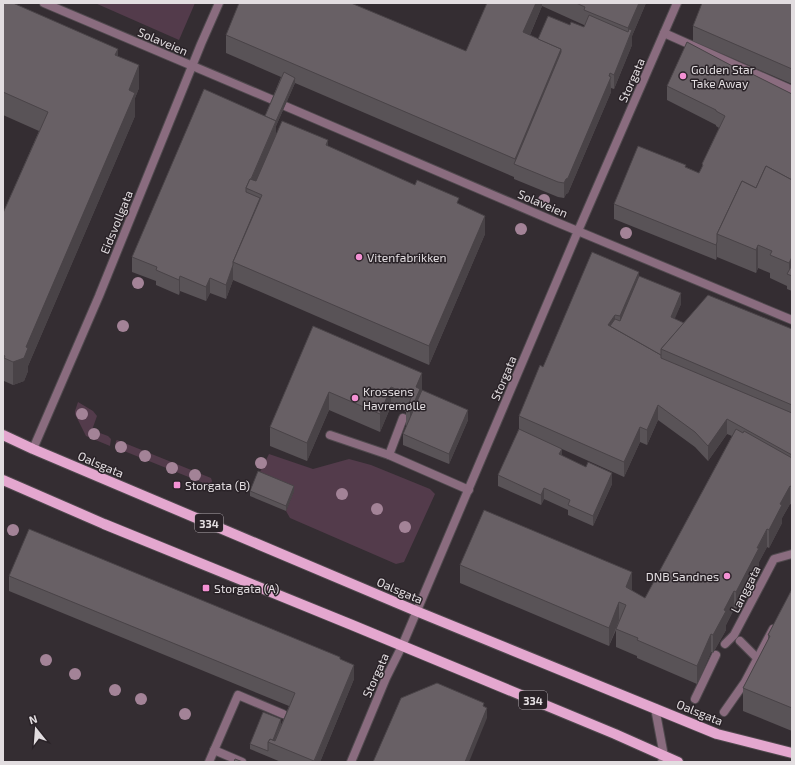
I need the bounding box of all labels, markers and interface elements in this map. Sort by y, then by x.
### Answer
street label: Solaveien [136,24,190,58]
street label: Storgata [615,56,647,104]
place label: Golden Star Take Away [691,62,755,90]
marker: Golden Star Take Away [678,71,688,81]
street label: Solaveien [516,186,570,220]
street label: Eidsvollgata [97,188,135,256]
place label: Vitenfabrikken [367,250,447,264]
marker: Vitenfabrikken [354,252,364,262]
street label: Storgata [487,354,519,402]
place label: Krossens Havremølle [363,384,426,412]
marker: Krossens Havremølle [350,393,360,403]
street label: Oalsgata [76,448,126,480]
place label: Storgata (B) [185,478,250,492]
marker: Storgata (B) [172,480,182,490]
road number: 334 [195,514,223,532]
street label: Langgata [727,563,763,615]
place label: DNB Sandnes [646,569,719,583]
marker: DNB Sandnes [722,571,732,581]
street label: Oalsgata [375,574,425,606]
place label: Storgata (A) [214,581,279,595]
marker: Storgata (A) [201,583,211,593]
street label: Storgata [359,651,391,699]
road number: 334 [519,691,547,709]
street label: Oalsgata [675,696,725,728]
north arrow [16,709,56,749]
text: N [27,712,39,726]

